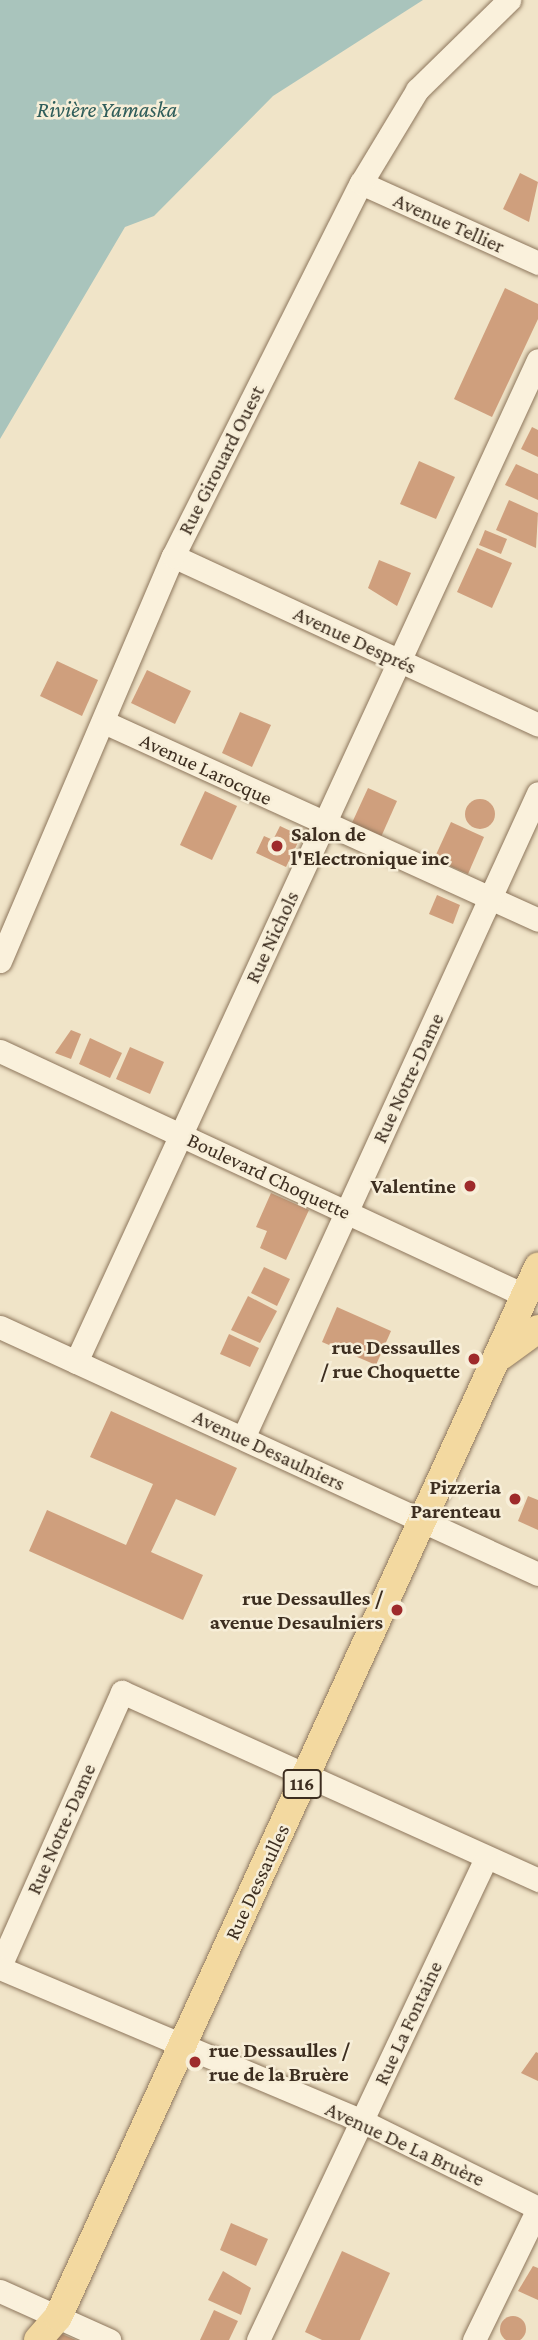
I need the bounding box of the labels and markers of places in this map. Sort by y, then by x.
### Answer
place label: Salon de l'Electronique inc [291,821,449,871]
marker: Salon de l'Electronique inc [269,838,285,854]
place label: Valentine [371,1173,456,1199]
marker: Valentine [462,1178,478,1194]
place label: rue Dessaulles / rue Choquette [320,1334,460,1384]
marker: rue Dessaulles / rue Choquette [466,1351,482,1367]
place label: Pizzeria Parenteau [411,1474,501,1524]
marker: Pizzeria Parenteau [507,1491,523,1507]
place label: rue Dessaulles / avenue Desaulniers [210,1585,383,1635]
marker: rue Dessaulles / avenue Desaulniers [389,1602,405,1618]
place label: rue Dessaulles / rue de la Bruère [209,2037,350,2087]
marker: rue Dessaulles / rue de la Bruère [187,2054,203,2070]

